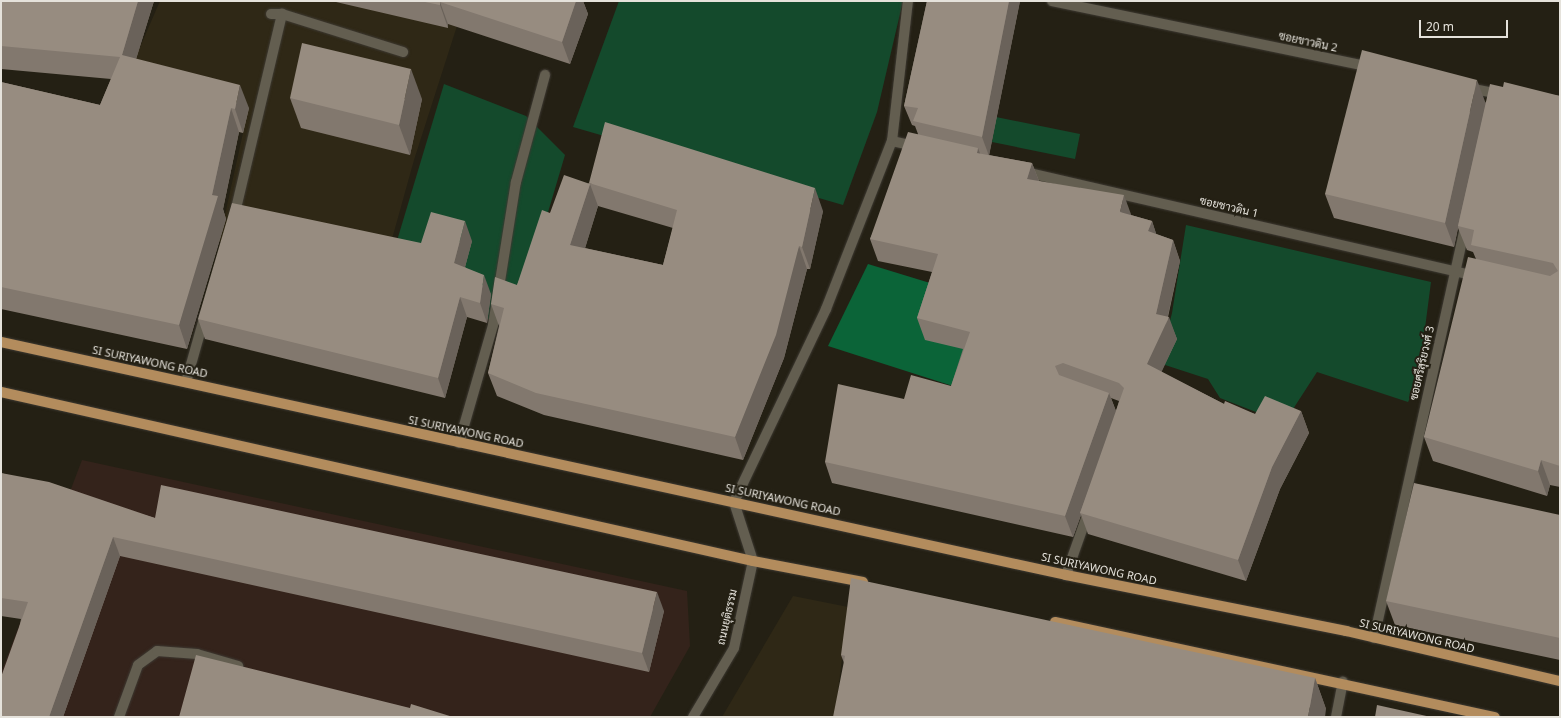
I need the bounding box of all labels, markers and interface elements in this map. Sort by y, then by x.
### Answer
scale bar [1421,12,1510,38]
text: 20 m [1426,18,1454,35]
street label: ซอยขาวดิน 2 [1277,29,1339,55]
street label: ซอยชาวดิน 1 [1198,194,1260,220]
street label: ซอยศรีสุริยวงศ์ 3 [1407,325,1437,401]
street label: SI SURIYAWONG ROAD [91,343,209,381]
street label: SI SURIYAWONG ROAD [407,413,525,451]
street label: SI SURIYAWONG ROAD [724,481,842,519]
street label: SI SURIYAWONG ROAD [1040,550,1158,588]
street label: ถนนยุติธรรม [714,588,740,646]
street label: SI SURIYAWONG ROAD [1358,616,1476,656]

